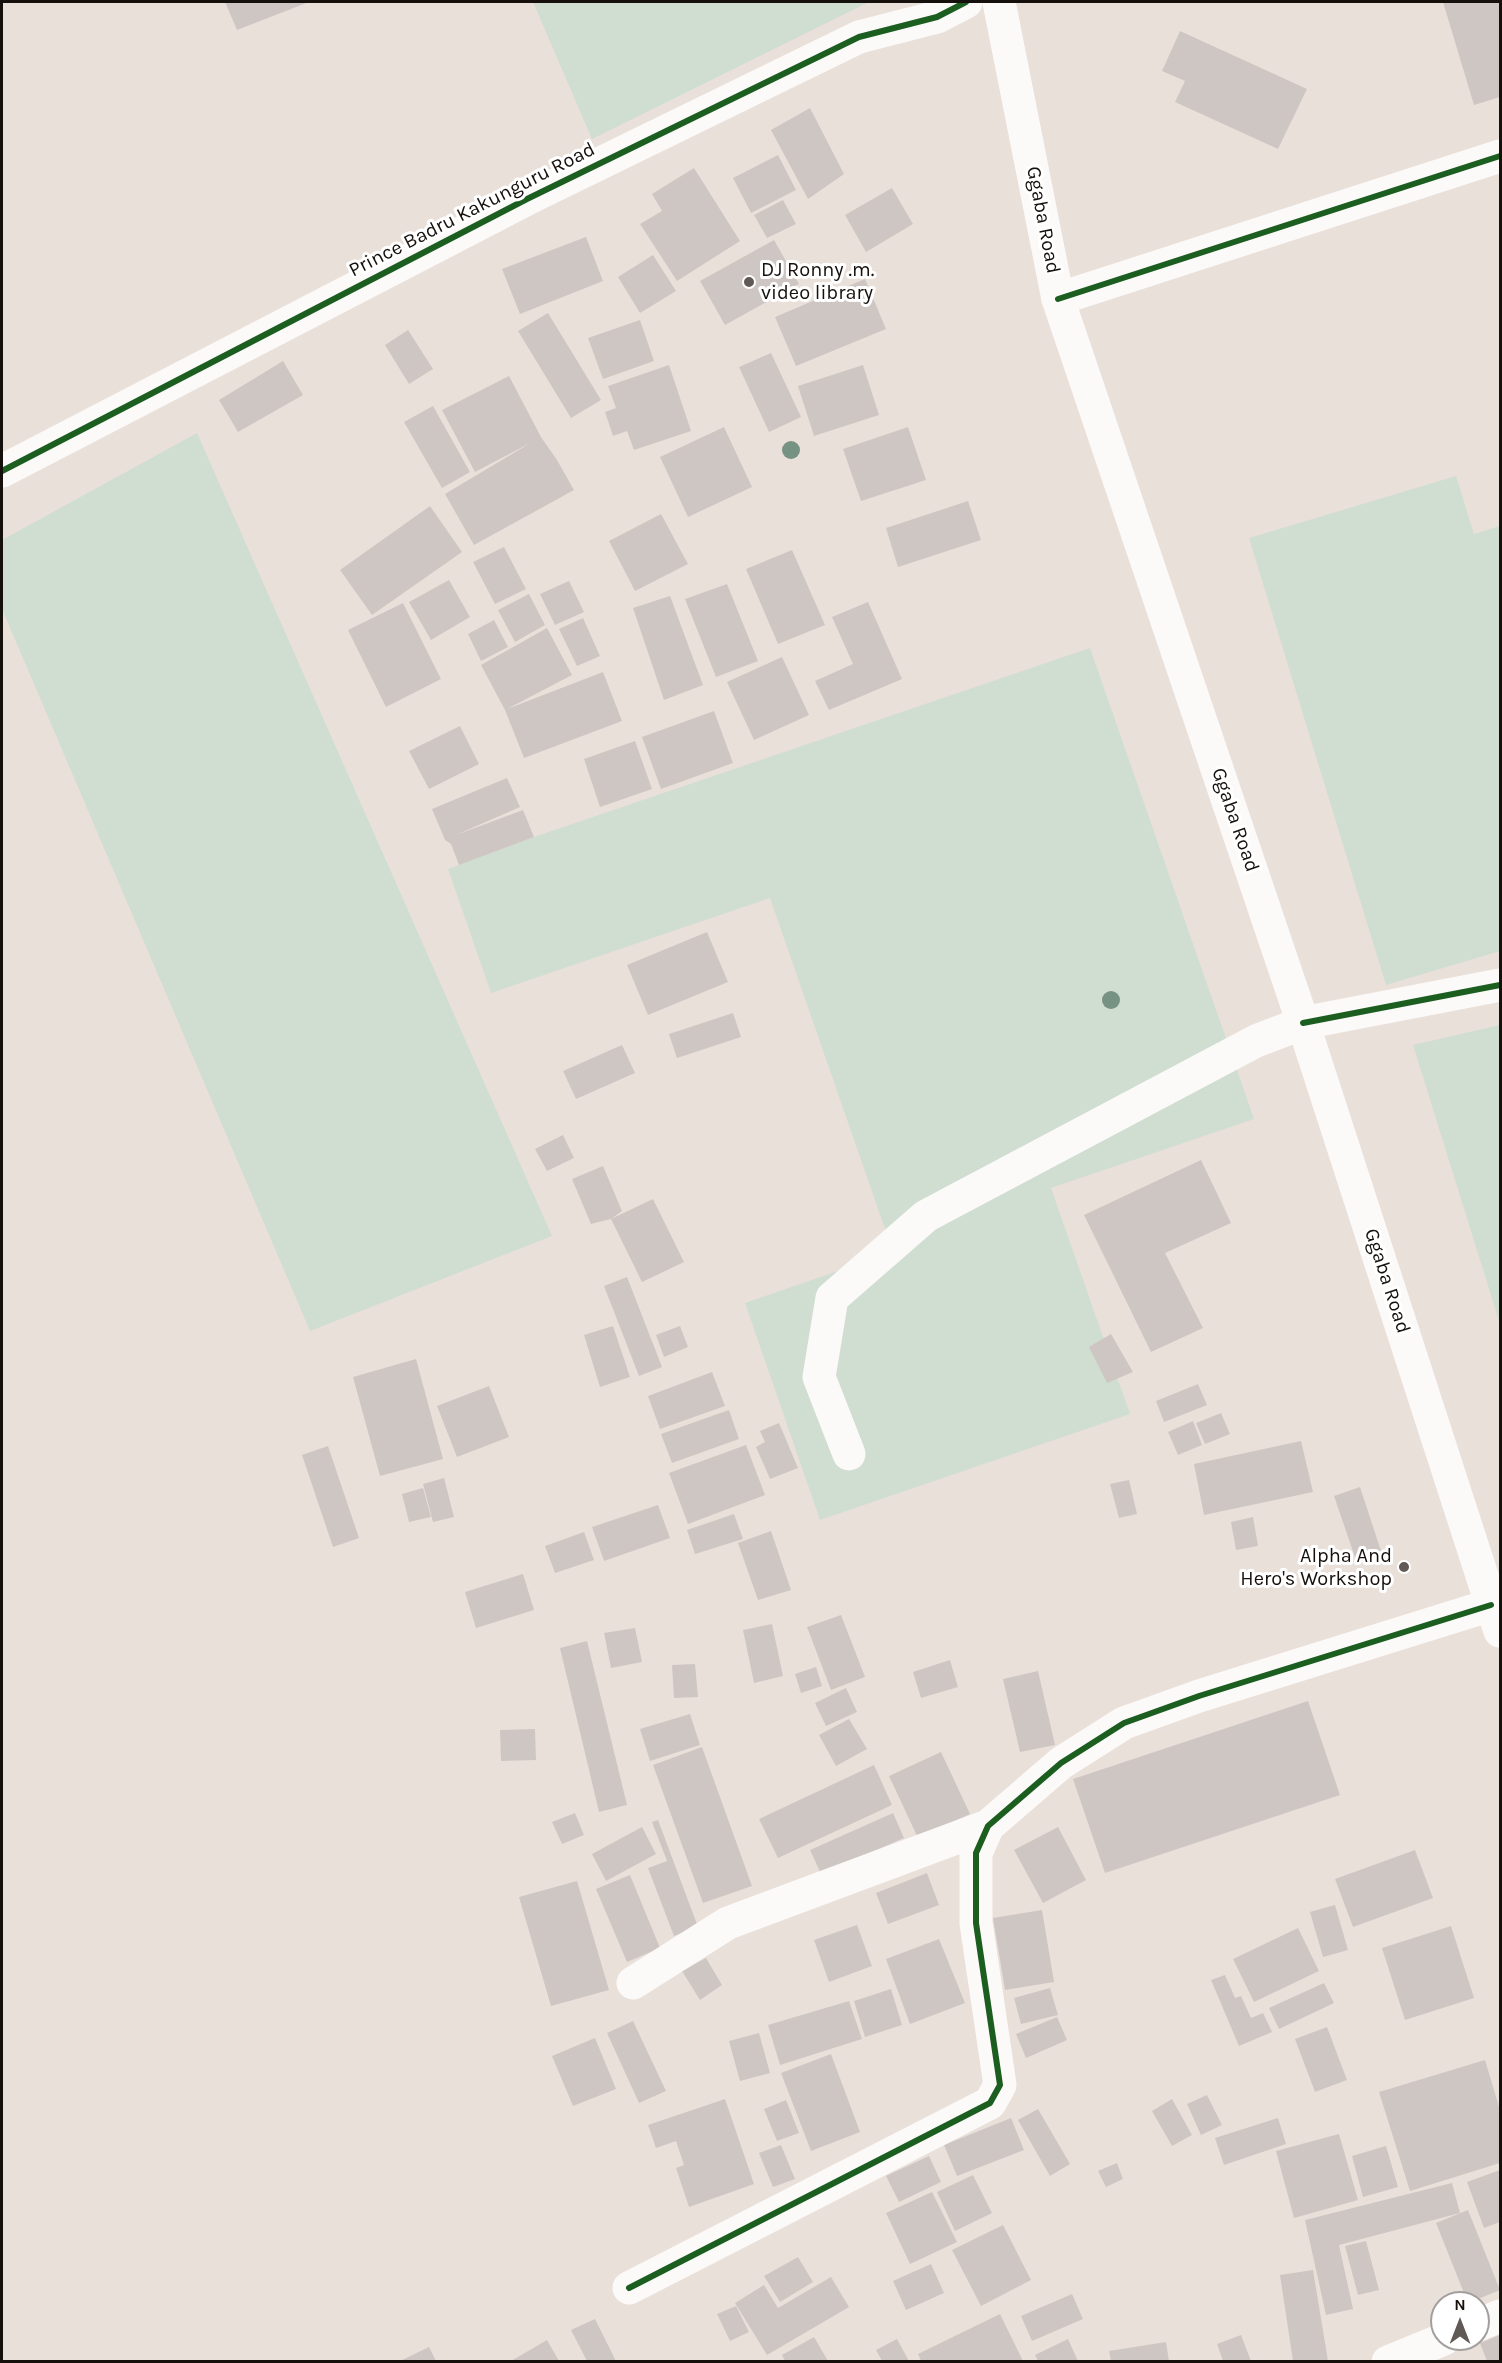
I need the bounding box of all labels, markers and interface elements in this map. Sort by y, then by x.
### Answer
street label: Prince Badru Kakunguru Road [345,137,599,283]
street label: Ggaba Road [1021,164,1065,276]
place label: DJ Ronny .m. video library [761,258,874,305]
marker: DJ Ronny .m. video library [742,275,756,289]
street label: Ggaba Road [1206,765,1264,875]
street label: Ggaba Road [1359,1226,1415,1336]
place label: Alpha And Hero's Workshop [1240,1544,1392,1591]
marker: Alpha And Hero's Workshop [1397,1560,1411,1574]
north arrow [1430,2291,1490,2351]
text: N [1454,2295,1466,2314]

